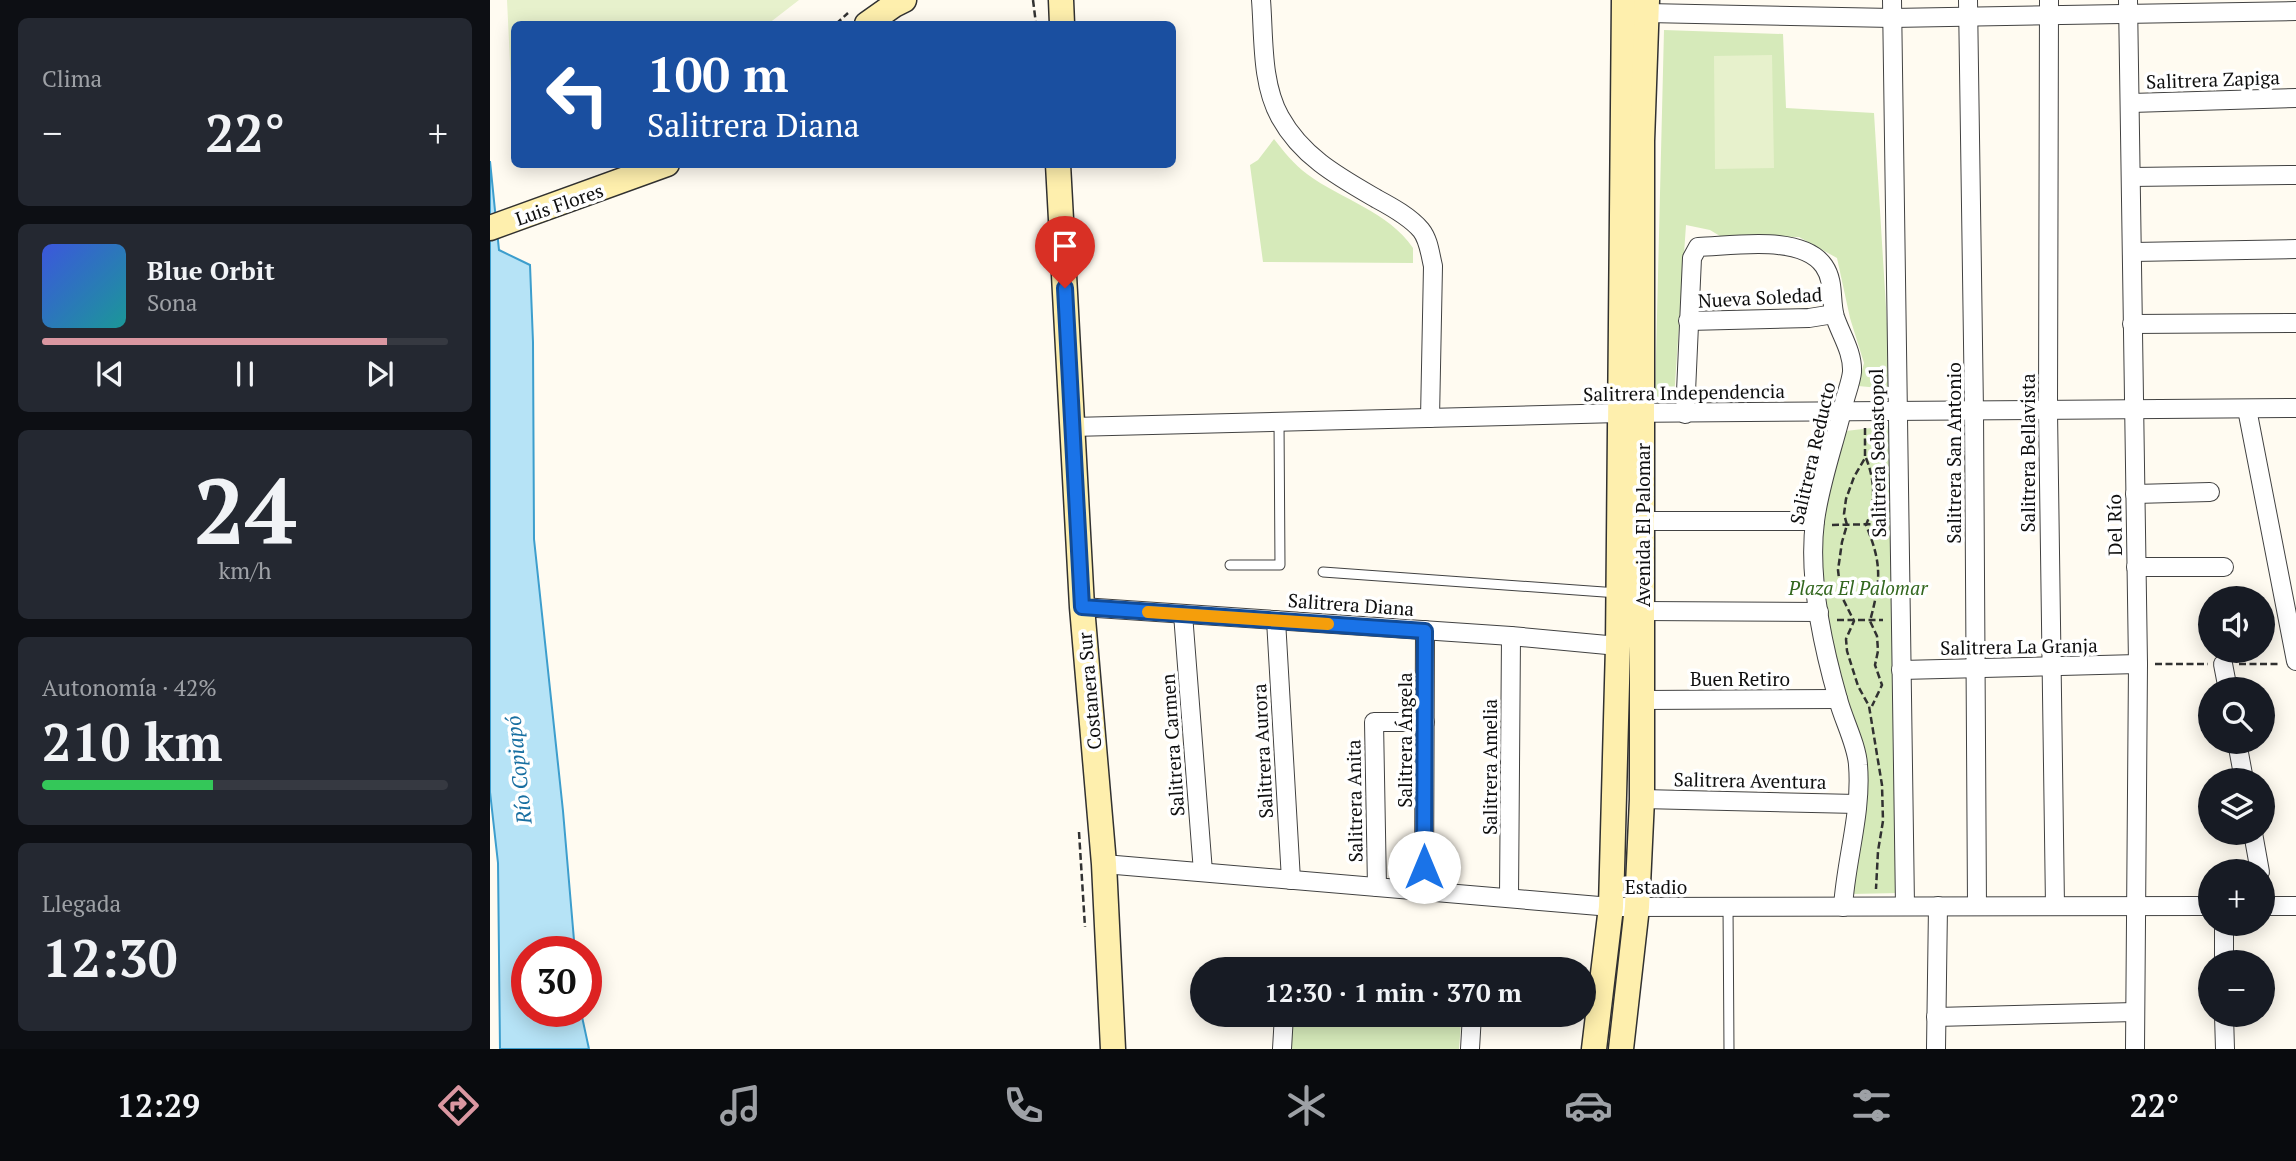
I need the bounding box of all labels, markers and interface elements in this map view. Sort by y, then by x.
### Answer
text: 100 m [647,41,789,106]
icon: left [532,49,623,140]
text: Clima [42,63,102,94]
street label: Salitrera Zapiga [2146,64,2281,94]
text: 22° [205,98,285,167]
text: Salitrera Diana [647,104,860,146]
text: − [42,108,62,158]
text: + [428,108,448,158]
street label: Luis Flores [512,177,606,231]
pin [1035,216,1095,288]
icon: arrive [1046,227,1084,265]
text: Blue Orbit [147,253,275,287]
street label: Nueva Soledad [1697,281,1823,313]
text: Sona [147,287,197,318]
icon: previous [91,355,129,393]
icon: pause [226,355,264,393]
icon: next [361,355,399,393]
street label: Salitrera San Antonio [1941,362,1966,544]
street label: Salitrera Sebastopol [1863,368,1891,538]
street label: Salitrera Bellavista [2015,373,2040,533]
street label: Salitrera Independencia [1583,378,1786,406]
street label: Salitrera Reducto [1783,379,1841,527]
street label: Avenida El Palomar [1630,442,1655,607]
text: 24 [194,449,296,570]
street label: Del Río [2101,494,2127,556]
text: km/h [218,555,272,586]
park label: Plaza El Palomar [1787,575,1928,600]
map controls [2198,586,2275,1027]
button: sound [2198,586,2275,663]
street label: Salitrera Diana [1287,587,1415,621]
street label: Costanera Sur [1071,630,1107,751]
street label: Salitrera La Granja [1940,632,2098,660]
street label: Buen Retiro [1690,666,1790,691]
text: Autonomía · 42% [42,672,217,703]
street label: Salitrera Ángela [1392,672,1417,808]
street label: Salitrera Carmen [1155,673,1189,817]
button: search [2198,677,2275,754]
street label: Salitrera Aurora [1246,683,1278,819]
street label: Salitrera Amelia [1477,698,1502,835]
text: 210 km [42,707,223,776]
water label: Río Copiapó [498,714,538,827]
street label: Salitrera Anita [1340,739,1368,863]
street label: Salitrera Aventura [1673,766,1827,794]
button: layers [2198,768,2275,845]
position arrow [1387,830,1461,904]
button: + [2198,859,2275,936]
street label: Estadio [1625,874,1687,899]
text: Llegada [42,888,121,919]
text: 12:30 [42,923,177,992]
speed limit sign: 30 [511,936,602,1027]
button: − [2198,950,2275,1027]
text: 12:30 · 1 min · 370 m [1264,975,1522,1009]
icon: directions [434,1081,483,1130]
icon: music [716,1081,765,1130]
icon: phone [999,1081,1048,1130]
icon: climate [1282,1081,1331,1130]
icon: car [1564,1081,1613,1130]
icon: filters [1847,1081,1896,1130]
text: 12:29 [117,1084,200,1126]
text: 22° [2130,1084,2179,1126]

